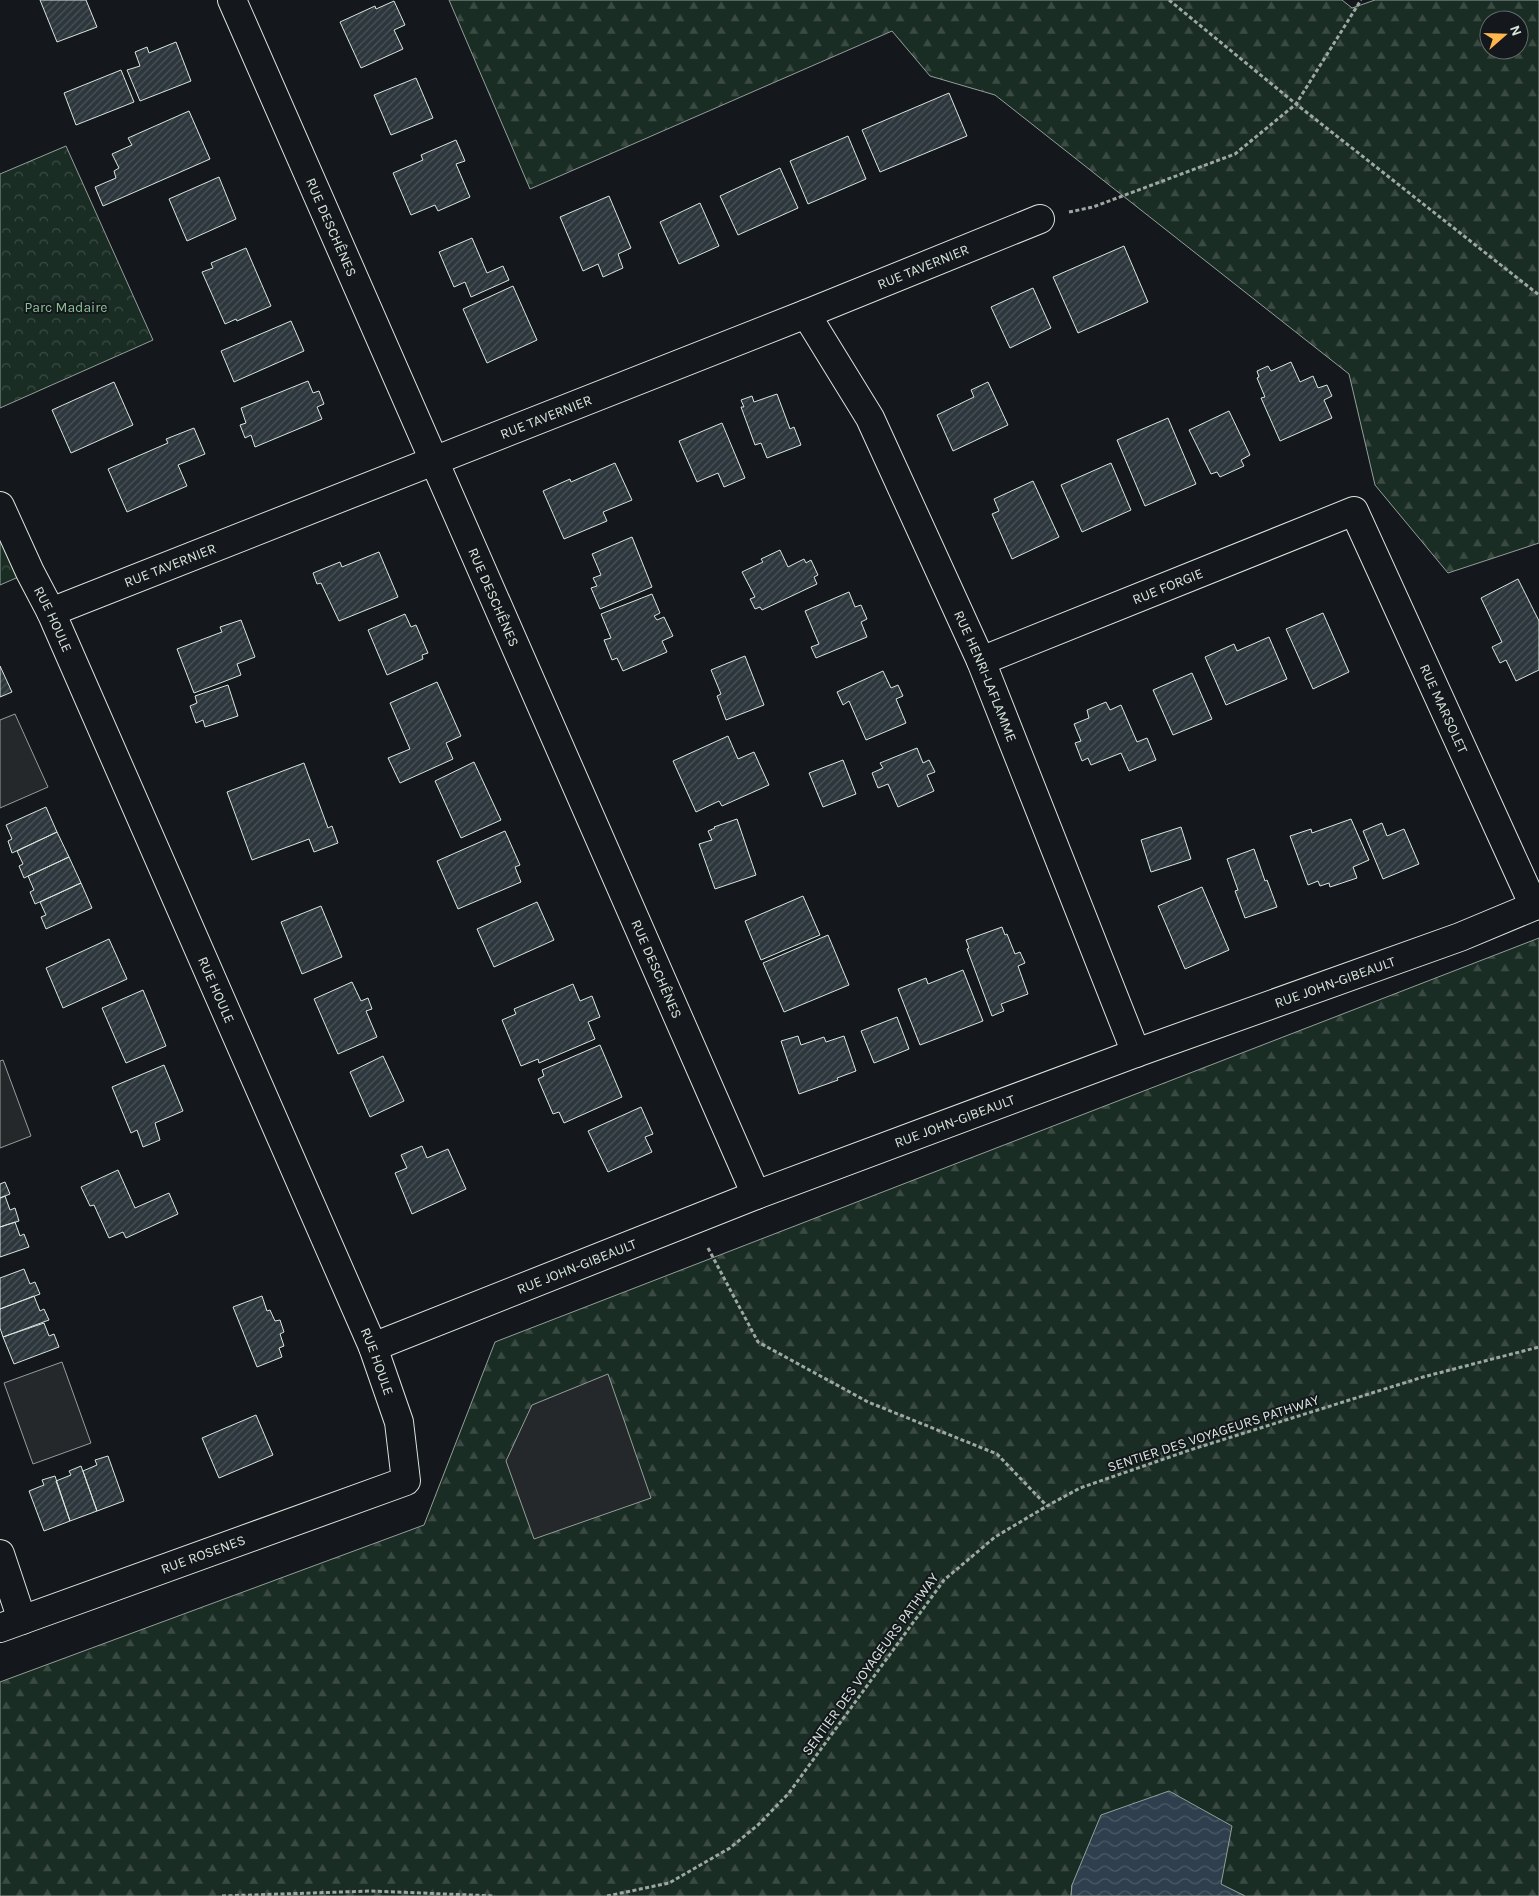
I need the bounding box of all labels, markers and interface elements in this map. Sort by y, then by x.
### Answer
north arrow [1479,10,1529,60]
text: N [1506,23,1525,38]
street label: RUE DESCHÊNES [302,175,360,279]
street label: RUE TAVERNIER [875,241,972,293]
park label: Parc Madaire [24,299,108,316]
street label: RUE TAVERNIER [498,391,594,443]
street label: RUE TAVERNIER [122,540,219,591]
street label: RUE DESCHÊNES [464,545,522,649]
street label: RUE FORGIE [1130,565,1206,608]
street label: RUE HOULE [30,583,75,655]
street label: RUE HENRI-LAFLAMME [950,608,1020,745]
street label: RUE MARSOLET [1416,661,1471,756]
street label: RUE DESCHÊNES [627,917,686,1021]
street label: RUE JOHN-GIBEAULT [1272,953,1398,1012]
street label: RUE HOULE [194,954,238,1026]
street label: RUE JOHN-GIBEAULT [892,1091,1017,1151]
street label: RUE JOHN-GIBEAULT [515,1235,639,1298]
street label: RUE HOULE [356,1325,397,1398]
street label: SENTIER DES VOYAGEURS PATHWAY [1105,1391,1321,1476]
street label: RUE ROSENES [159,1531,248,1578]
street label: SENTIER DES VOYAGEURS PATHWAY [798,1569,943,1759]

